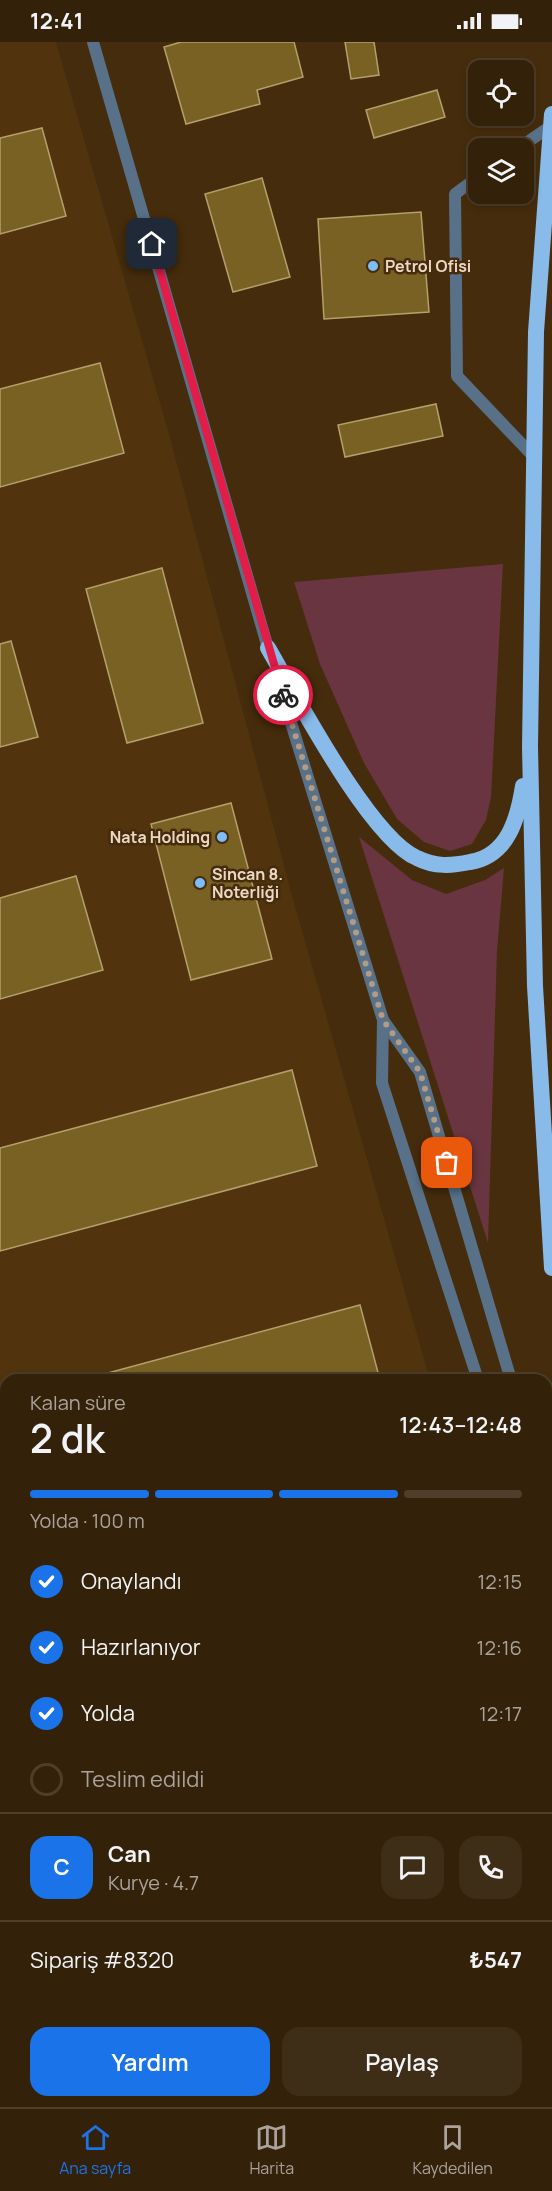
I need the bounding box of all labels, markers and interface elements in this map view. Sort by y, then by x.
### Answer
text: 12:41 [30,6,83,36]
map controls [468,60,534,204]
button: locate [468,60,534,126]
button: layers [468,138,534,204]
pin [126,218,177,269]
icon: home [135,227,168,260]
place label: Petrol Ofisi [385,255,471,277]
marker: Petrol Ofisi [366,259,380,273]
courier [253,665,313,725]
icon: bike [267,679,300,712]
place label: Nata Holding [110,826,210,848]
marker: Nata Holding [215,830,229,844]
place label: Sincan 8. Noterliği [212,863,283,903]
marker: Sincan 8. Noterliği [193,876,207,890]
pin [421,1137,472,1188]
icon: bag [430,1146,463,1179]
text: Kalan süre [30,1389,126,1416]
text: 12:43–12:48 [399,1410,522,1440]
text: 2 dk [30,1411,105,1465]
text: Yolda · 100 m [30,1507,145,1534]
icon: check [30,1565,63,1598]
text: Onaylandı [81,1566,182,1596]
text: 12:15 [477,1568,522,1595]
icon: check [30,1631,63,1664]
text: Hazırlanıyor [81,1632,201,1662]
text: 12:16 [477,1634,522,1661]
icon: check [30,1697,63,1730]
text: Yolda [81,1698,135,1728]
text: 12:17 [479,1700,522,1727]
text: Teslim edildi [81,1764,204,1794]
button: chat [381,1836,444,1899]
button: phone [459,1836,522,1899]
text: Can [108,1839,151,1869]
text: C [53,1852,70,1882]
text: Kurye · 4.7 [108,1869,199,1896]
text: Sipariş #8320 [30,1945,174,1975]
text: ₺547 [469,1945,522,1975]
button: Yardım [30,2027,270,2096]
button: Paylaş [282,2027,522,2096]
tab: Ana sayfa [59,2121,131,2179]
tab: Harita [249,2121,294,2179]
tab: Kaydedilen [412,2121,493,2179]

